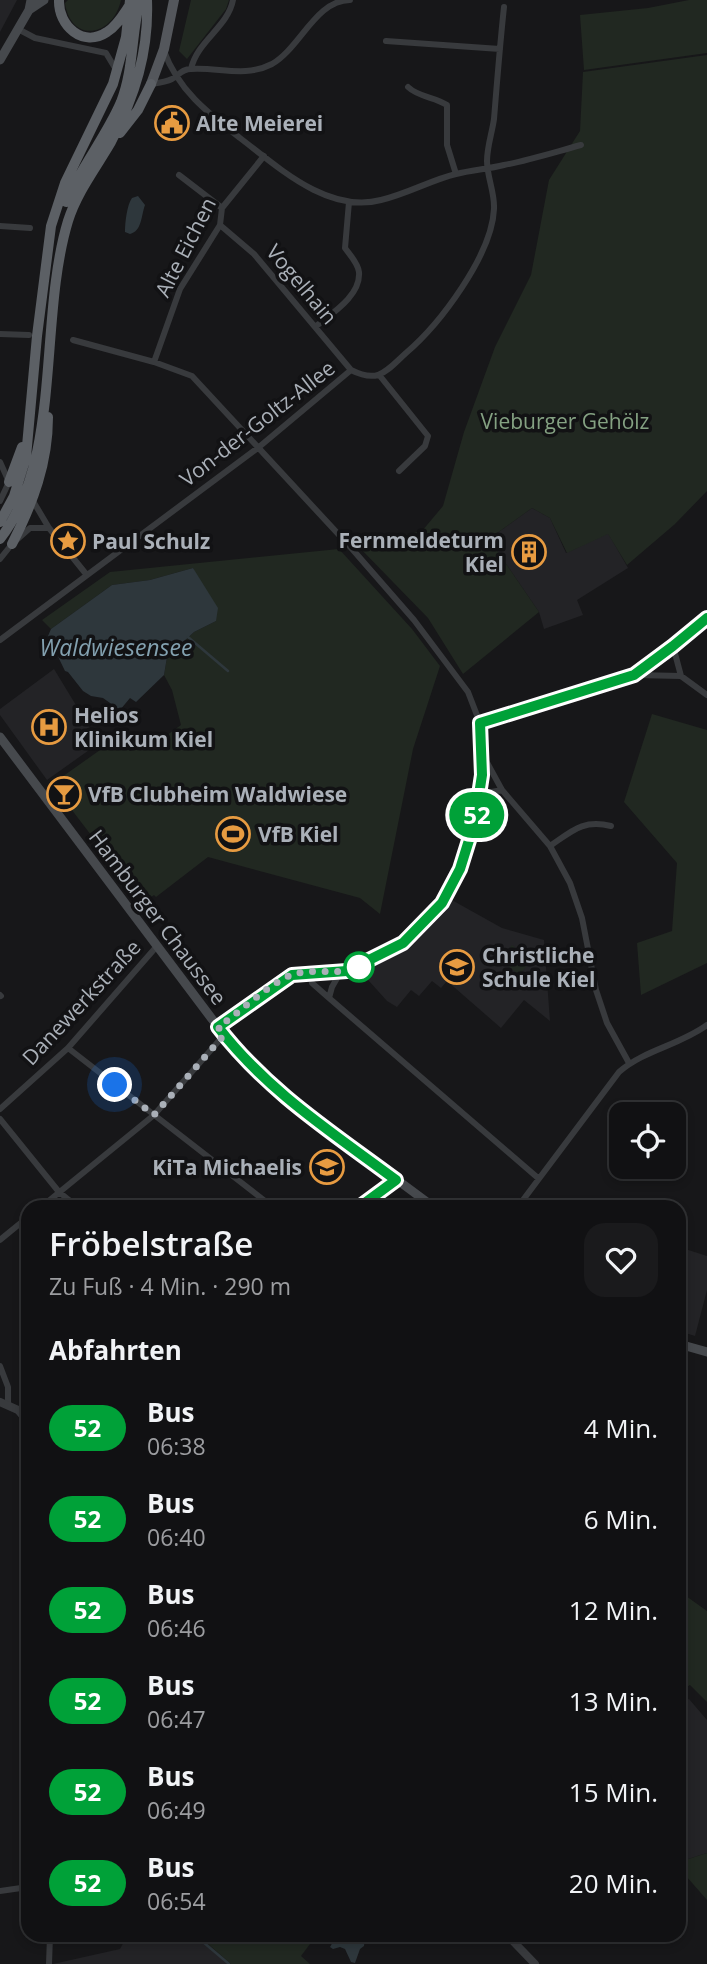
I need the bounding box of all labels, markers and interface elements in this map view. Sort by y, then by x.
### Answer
public building icon: Alte Meierei [153,104,191,142]
place label: Alte Meierei [196,109,323,137]
street label: Alte Eichen [148,193,222,301]
street label: Vogelhain [260,238,344,330]
street label: Von-der-Goltz-Allee [174,354,340,492]
park label: Vieburger Gehölz [481,407,650,435]
place icon: Paul Schulz [49,522,87,560]
place label: Fernmeldeturm Kiel [339,526,504,578]
place label: Paul Schulz [92,527,210,555]
building icon: Fernmeldeturm Kiel [510,533,548,571]
water label: Waldwiesensee [40,631,192,663]
place label: Helios Klinikum Kiel [74,701,213,753]
hospital icon: Helios Klinikum Kiel [30,708,68,746]
bar icon: VfB Clubheim Waldwiese [45,775,83,813]
place label: VfB Clubheim Waldwiese [88,780,347,808]
line badge: 52 [446,792,508,838]
text: 52 [463,798,491,831]
sports icon: VfB Kiel [214,815,252,853]
place label: VfB Kiel [258,820,339,848]
street label: Hamburger Chaussee [83,824,233,1010]
street label: Danewerkstraße [16,933,146,1071]
place label: Christliche Schule Kiel [482,941,595,993]
school or university icon: Christliche Schule Kiel [438,948,476,986]
unlabelled marker [344,952,374,982]
your location [97,1067,132,1102]
map controls [609,1102,686,1179]
button: locate [609,1102,686,1179]
school or university icon: KiTa Michaelis [308,1148,346,1186]
place label: KiTa Michaelis [152,1153,302,1181]
text: Fröbelstraße [49,1221,253,1266]
button: heart [584,1223,658,1297]
text: Zu Fuß · 4 Min. · 290 m [49,1270,291,1302]
text: Abfahrten [49,1332,182,1368]
text: Bus [147,1394,194,1430]
text: 4 Min. [584,1410,658,1446]
text: 52 [74,1411,101,1444]
text: 06:38 [147,1430,206,1462]
text: Bus [147,1485,194,1521]
text: 6 Min. [584,1501,658,1537]
text: 52 [74,1502,101,1535]
text: 06:40 [147,1521,206,1553]
text: Bus [147,1576,194,1612]
text: 12 Min. [569,1592,658,1628]
text: 52 [74,1593,101,1626]
text: 06:46 [147,1612,206,1644]
text: Bus [147,1667,194,1703]
text: 13 Min. [569,1683,658,1719]
text: 52 [74,1684,101,1717]
text: 06:47 [147,1703,206,1735]
text: Bus [147,1758,194,1794]
text: 15 Min. [569,1774,658,1810]
text: 52 [74,1775,101,1808]
text: 06:49 [147,1794,206,1826]
text: Bus [147,1849,194,1885]
text: 20 Min. [569,1865,658,1901]
text: 52 [74,1866,101,1899]
text: 06:54 [147,1885,206,1917]

